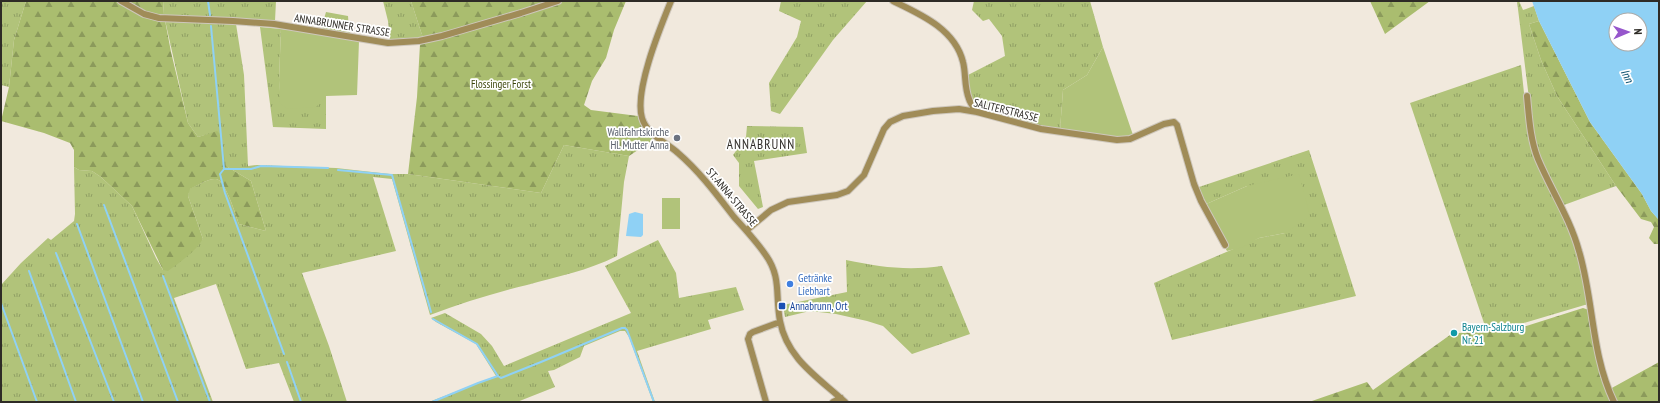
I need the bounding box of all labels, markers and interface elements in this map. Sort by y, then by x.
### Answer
street label: ANNABRUNNER STRASSE [293,11,391,40]
north arrow [1608,12,1648,52]
text: N [1631,28,1645,35]
water label: Inn [1618,66,1637,86]
park label: Flossinger Forst [471,77,531,91]
street label: SALITERSTRASSE [972,95,1040,125]
place label: Wallfahrtskirche Hl. Mutter Anna [607,125,669,152]
marker: Wallfahrtskirche Hl. Mutter Anna [672,133,682,143]
district label: ANNABRUNN [727,136,795,153]
street label: ST.-ANNA-STRASSE [704,165,761,229]
place label: Getränke Liebhart [798,271,832,298]
marker: Getränke Liebhart [785,279,795,289]
place label: Annabrunn, Ort [790,299,847,313]
marker: Annabrunn, Ort [777,301,787,311]
place label: Bayern-Salzburg Nr. 21 [1462,320,1524,347]
marker: Bayern-Salzburg Nr. 21 [1449,328,1459,338]

